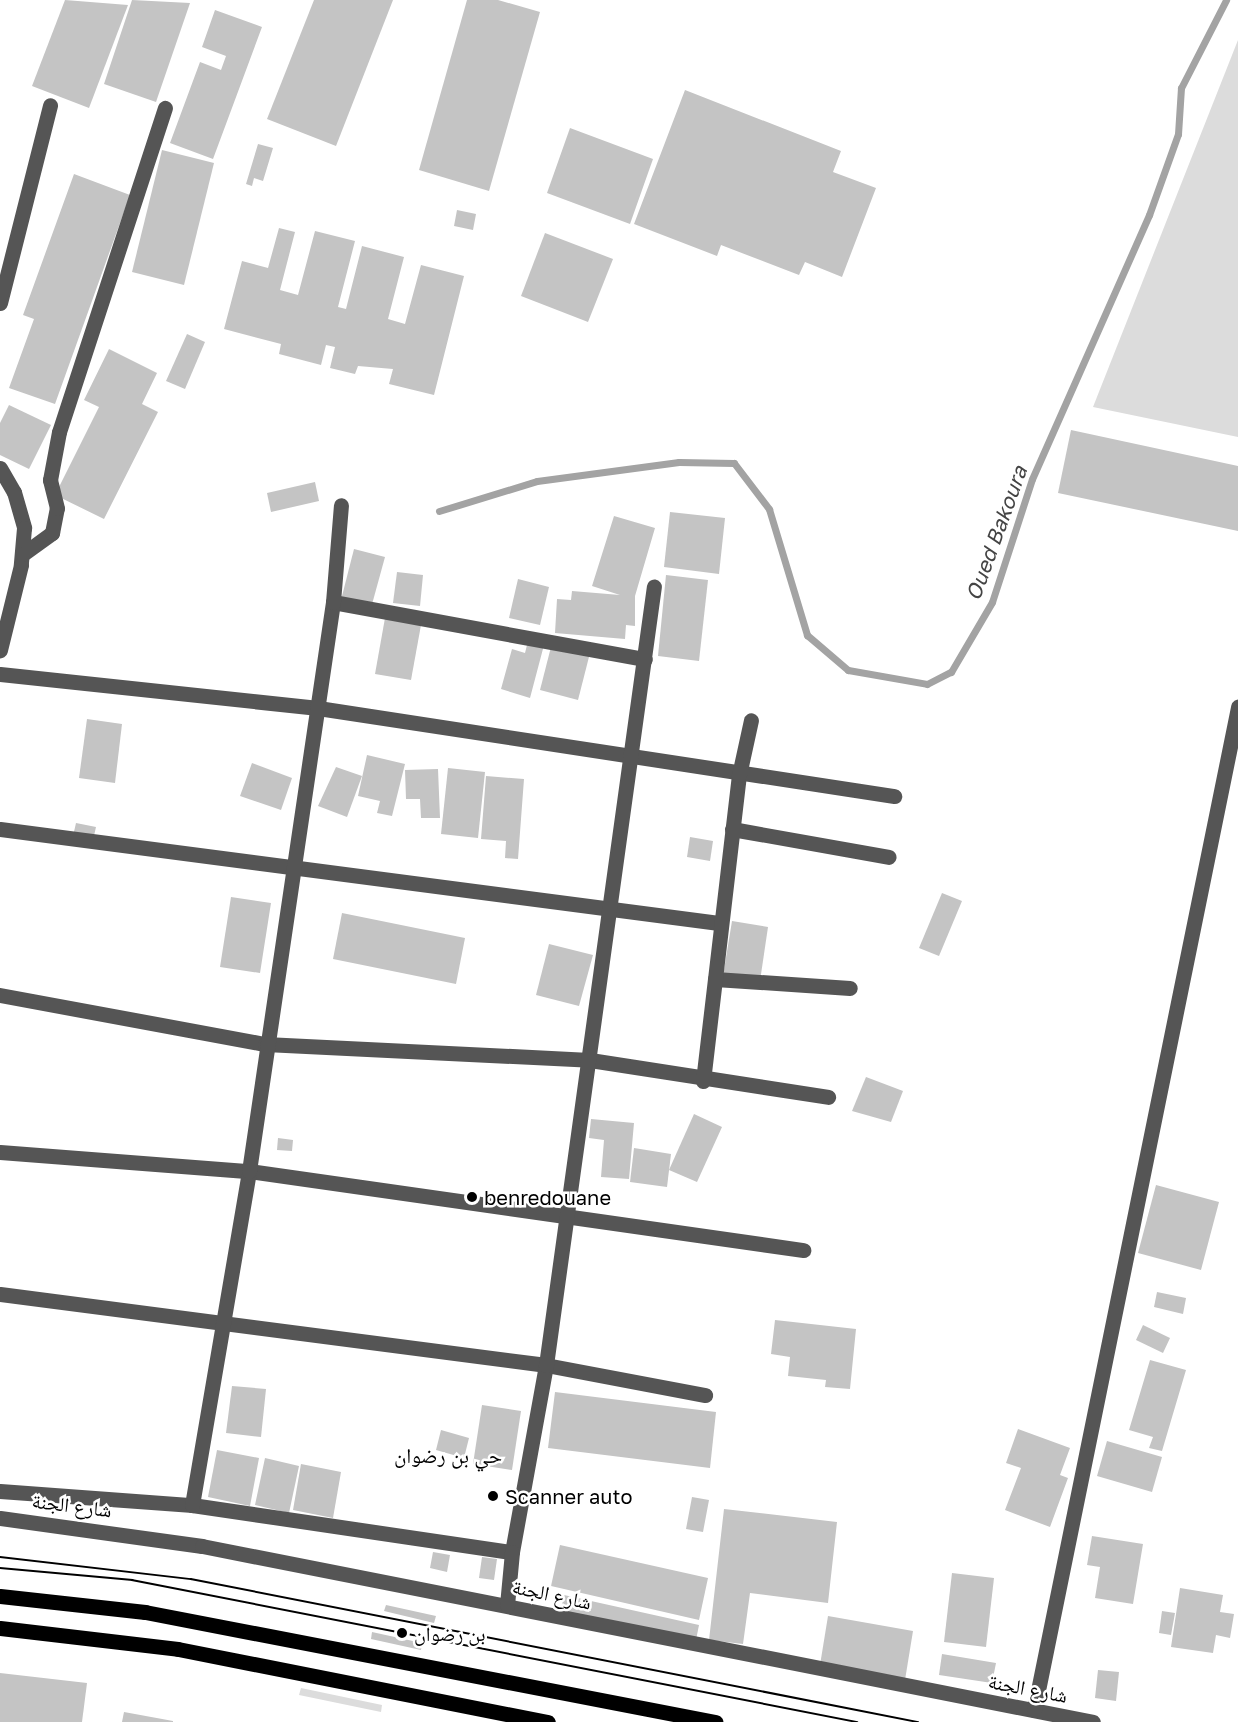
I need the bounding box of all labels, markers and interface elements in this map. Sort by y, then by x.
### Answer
water label: Oued Bakoura [960,462,1032,604]
place label: benredouane [484,1185,611,1209]
marker: benredouane [465,1190,479,1204]
district label: حي بن رضوان [394,1442,502,1468]
place label: Scanner auto [505,1484,632,1508]
street label: شارع الجنة [31,1488,113,1522]
marker: Scanner auto [486,1489,500,1503]
street label: شارع الجنة [510,1574,594,1614]
place label: بن رضوان [414,1621,485,1645]
marker: بن رضوان [395,1626,409,1640]
street label: شارع الجنة [986,1669,1070,1707]

